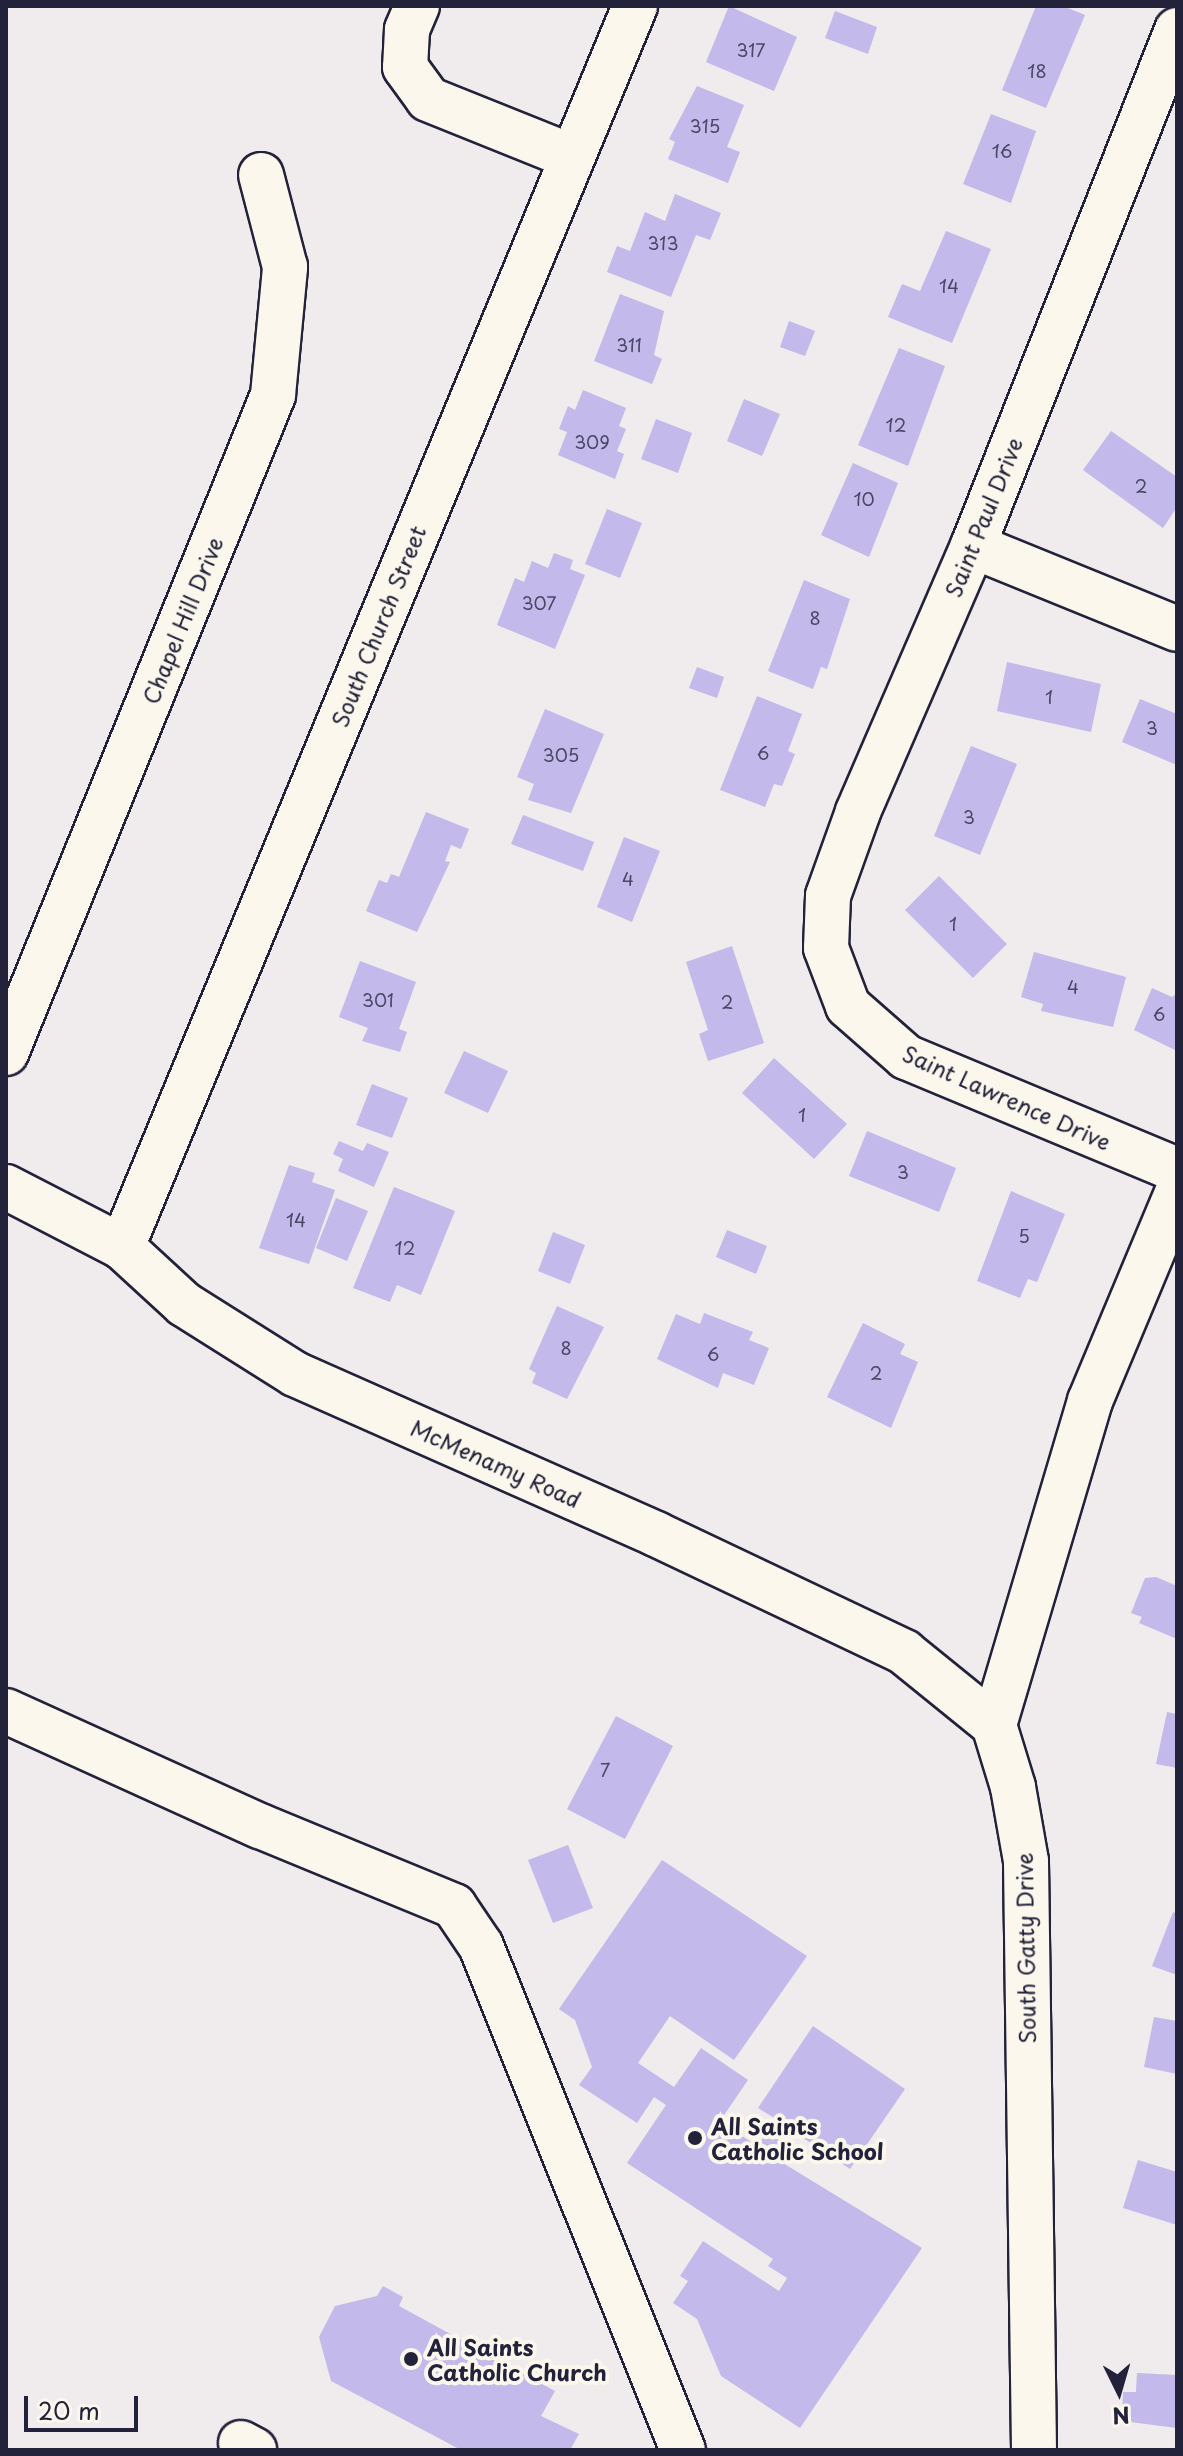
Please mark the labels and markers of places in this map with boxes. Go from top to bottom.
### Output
place label: All Saints Catholic School [711,2112,885,2164]
marker: All Saints Catholic School [686,2129,704,2147]
place label: All Saints Catholic Church [427,2333,608,2384]
marker: All Saints Catholic Church [402,2350,420,2368]

